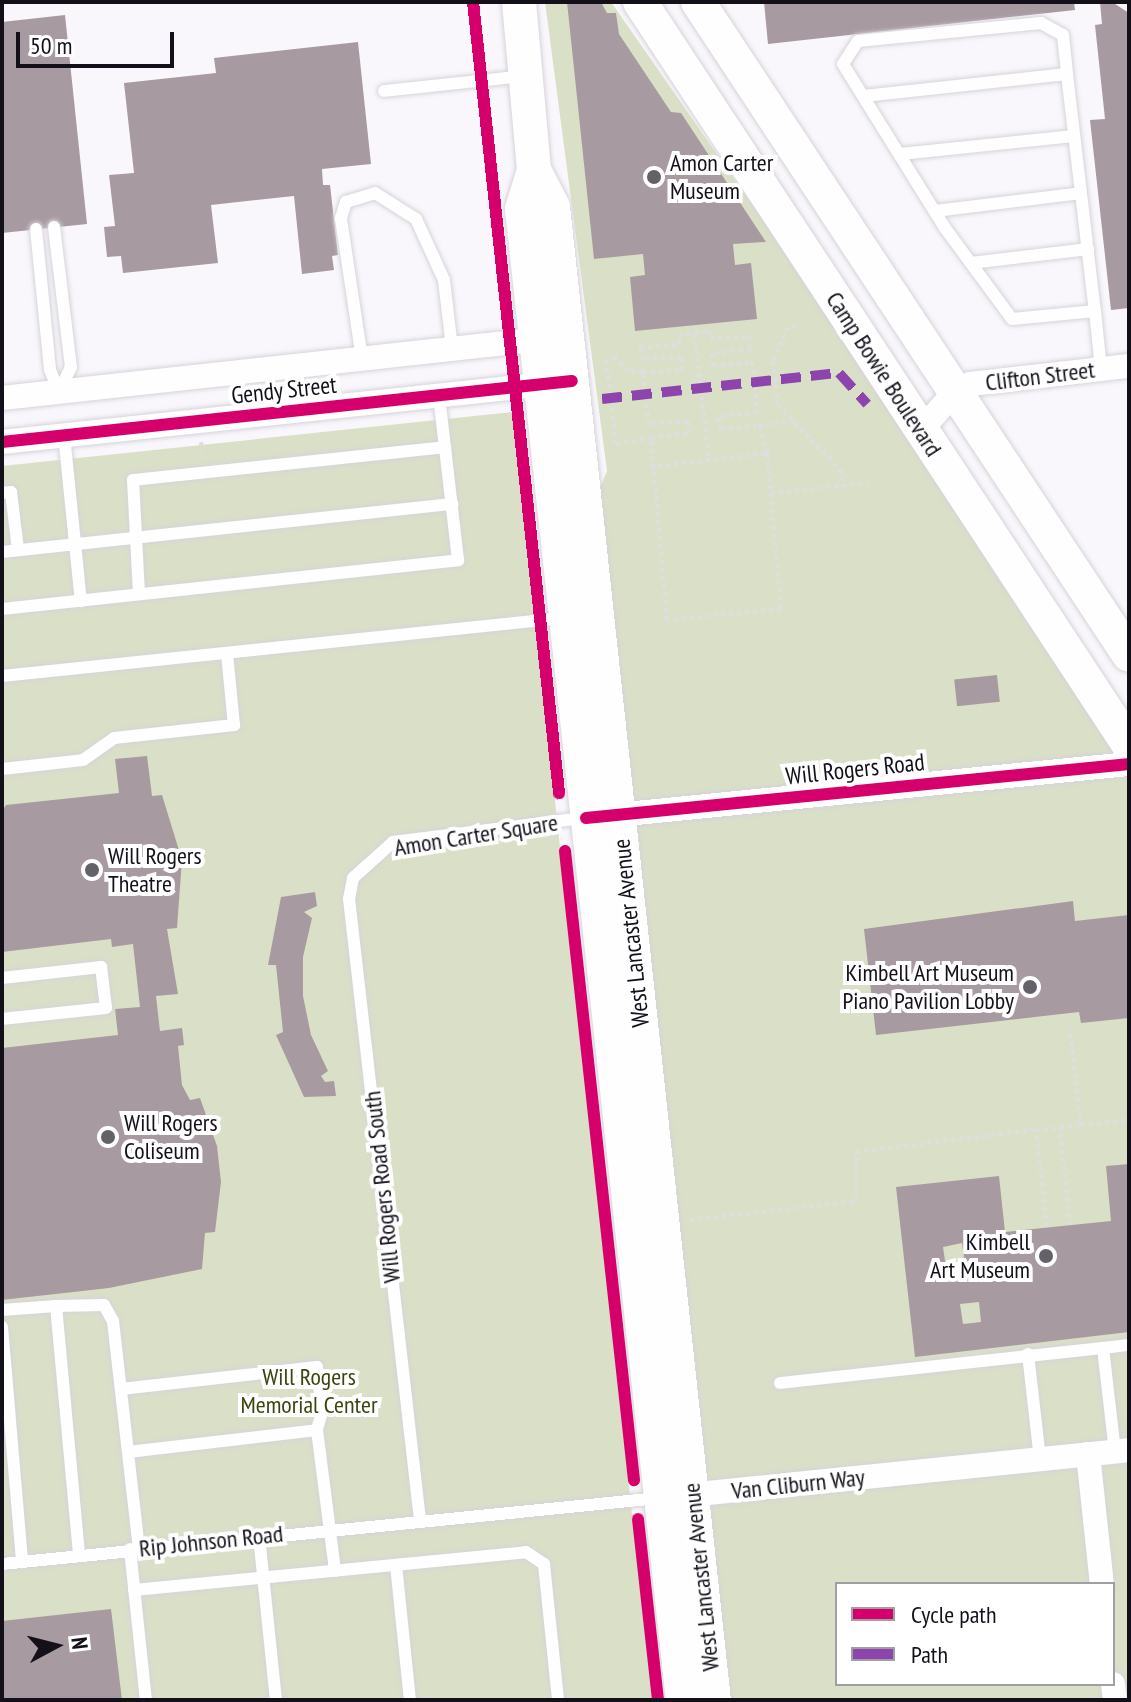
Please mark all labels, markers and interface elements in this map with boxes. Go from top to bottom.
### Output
scale bar [20,16,178,66]
text: 50 m [30,30,72,61]
place label: Amon Carter Museum [670,149,773,205]
marker: Amon Carter Museum [645,168,663,186]
street label: Camp Bowie Boulevard [820,286,948,462]
street label: Clifton Street [984,355,1096,397]
street label: Gendy Street [230,370,338,410]
street label: Will Rogers Road [784,747,926,791]
street label: Amon Carter Square [392,808,560,862]
street label: West Lancaster Avenue [607,837,655,1029]
place label: Will Rogers Theatre [108,842,202,898]
marker: Will Rogers Theatre [83,861,101,879]
place label: Kimbell Art Museum Piano Pavilion Lobby [842,959,1014,1015]
marker: Kimbell Art Museum Piano Pavilion Lobby [1021,978,1039,996]
street label: Will Rogers Road South [358,1090,406,1284]
place label: Will Rogers Coliseum [124,1109,218,1165]
marker: Will Rogers Coliseum [99,1128,117,1146]
place label: Kimbell Art Museum [930,1228,1030,1284]
marker: Kimbell Art Museum [1037,1247,1055,1265]
park label: Will Rogers Memorial Center [241,1363,377,1419]
street label: Van Cliburn Way [730,1463,866,1505]
street label: West Lancaster Avenue [677,1481,725,1673]
street label: Rip Johnson Road [138,1519,284,1563]
legend [835,1582,1115,1686]
text: Cycle path [911,1599,997,1630]
north arrow [16,1606,96,1686]
text: N [65,1635,94,1651]
text: Path [911,1639,948,1670]

